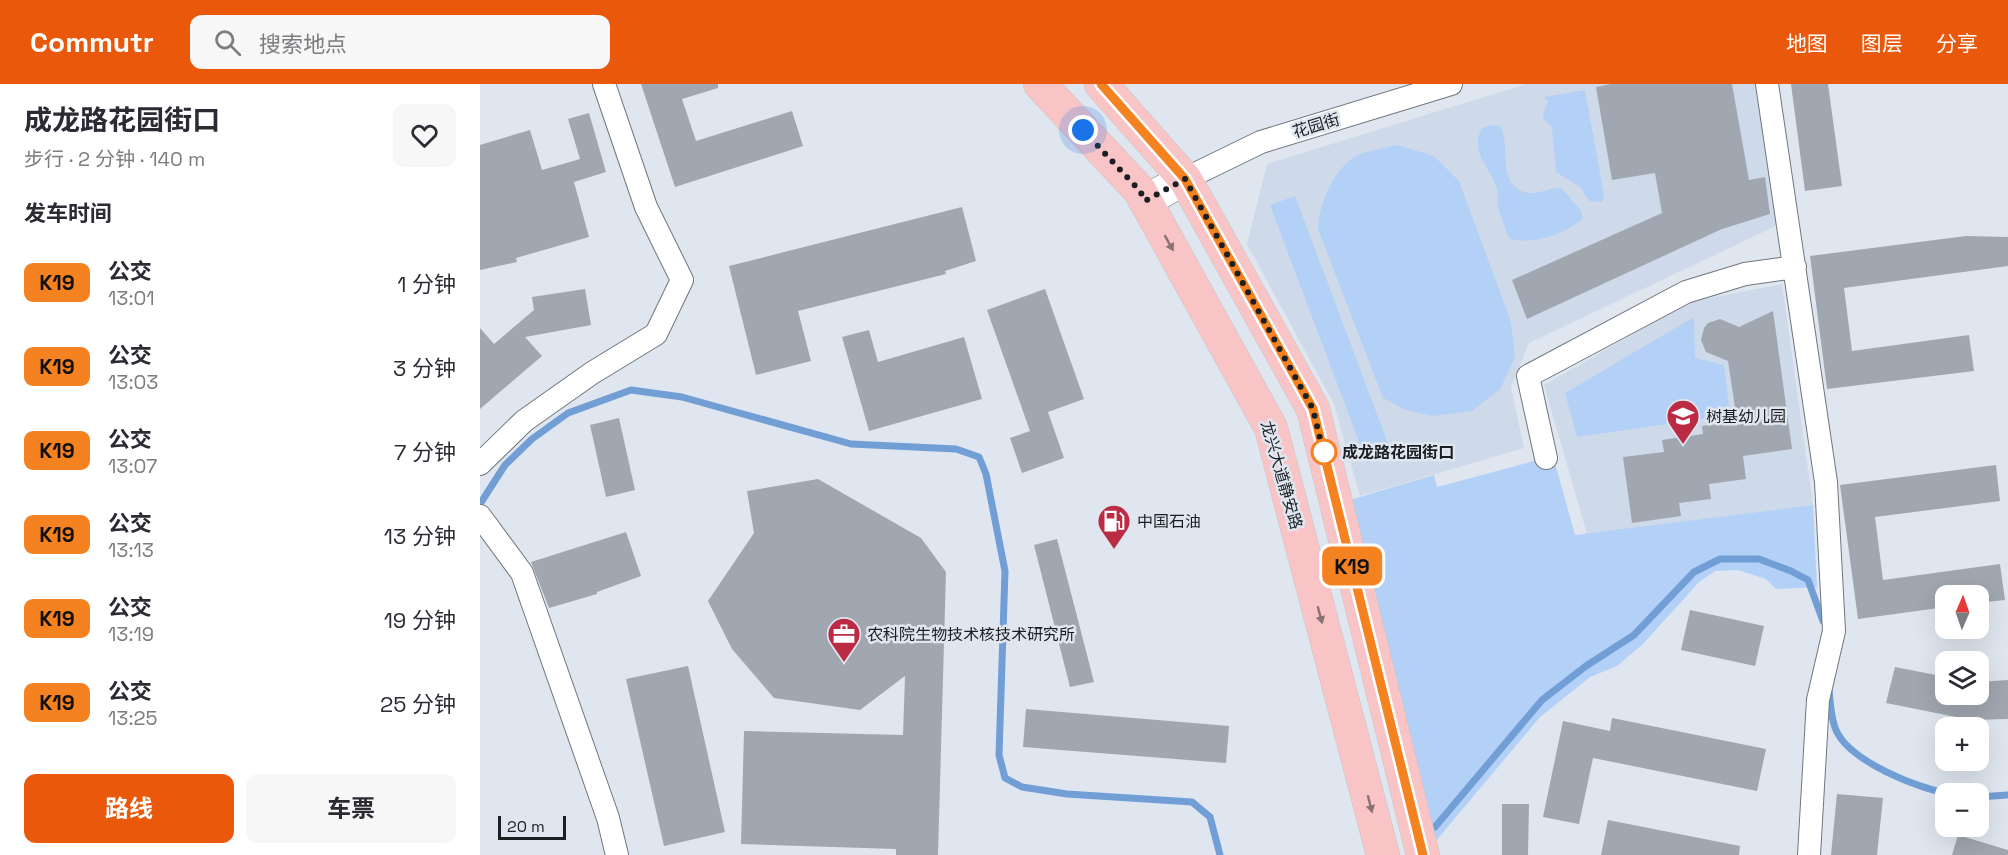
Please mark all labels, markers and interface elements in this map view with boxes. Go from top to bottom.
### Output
search box [190,15,610,69]
text: Commutr [30,24,154,60]
icon: search [211,26,244,59]
text: 搜索地点 [259,30,347,58]
text: 地图 [1786,30,1828,57]
text: 图层 [1861,30,1903,57]
text: 分享 [1936,30,1978,57]
text: 成龙路花园街口 [24,102,220,138]
button: heart [393,104,456,167]
street label: 花园街 [1290,108,1342,143]
your location [1068,115,1098,145]
text: 步行 · 2 分钟 · 140 m [24,146,205,172]
text: 发车时间 [24,199,112,227]
one-way arrow [1164,235,1174,252]
text: 公交 [108,257,152,285]
text: K19 [39,269,75,296]
text: 1 分钟 [397,270,456,298]
text: 13:01 [108,285,155,311]
text: 公交 [108,341,152,369]
text: K19 [39,353,75,380]
text: 3 分钟 [393,354,456,382]
text: 13:03 [108,369,158,395]
school or university icon: 树基幼儿园 [1665,398,1701,445]
place label: 树基幼儿园 [1706,406,1786,427]
street label: 龙兴大道静安路 [1256,418,1307,532]
text: 公交 [108,425,152,453]
text: K19 [39,437,75,464]
text: 7 分钟 [394,438,456,466]
marker: 成龙路花园街口 [1311,439,1337,465]
place label: 成龙路花园街口 [1342,442,1454,463]
text: 13:07 [108,453,157,479]
fuel station icon: 中国石油 [1096,503,1132,550]
text: 公交 [108,509,152,537]
place label: 中国石油 [1137,511,1201,532]
text: K19 [39,521,75,548]
text: 13 分钟 [384,522,456,550]
text: 13:13 [108,537,154,563]
line badge: K19 [1318,546,1386,586]
text: K19 [1334,553,1370,580]
north arrow [1935,585,1989,639]
map controls [1935,585,1989,837]
text: 公交 [108,593,152,621]
text: K19 [39,605,75,632]
text: 19 分钟 [384,606,456,634]
one-way arrow [1316,606,1326,624]
office icon: 农科院生物技术核技术研究所 [826,616,862,663]
text: 13:19 [108,621,154,647]
place label: 农科院生物技术核技术研究所 [867,624,1075,645]
button: layers [1935,651,1989,705]
text: 公交 [108,677,152,705]
text: K19 [39,689,75,716]
text: 25 分钟 [380,690,456,718]
text: 13:25 [108,705,158,731]
button: + [1935,717,1989,771]
button: 路线 [24,774,234,843]
button: 车票 [246,774,456,843]
button: − [1935,783,1989,837]
one-way arrow [1366,795,1375,813]
scale bar [498,813,566,840]
text: 20 m [507,816,545,837]

